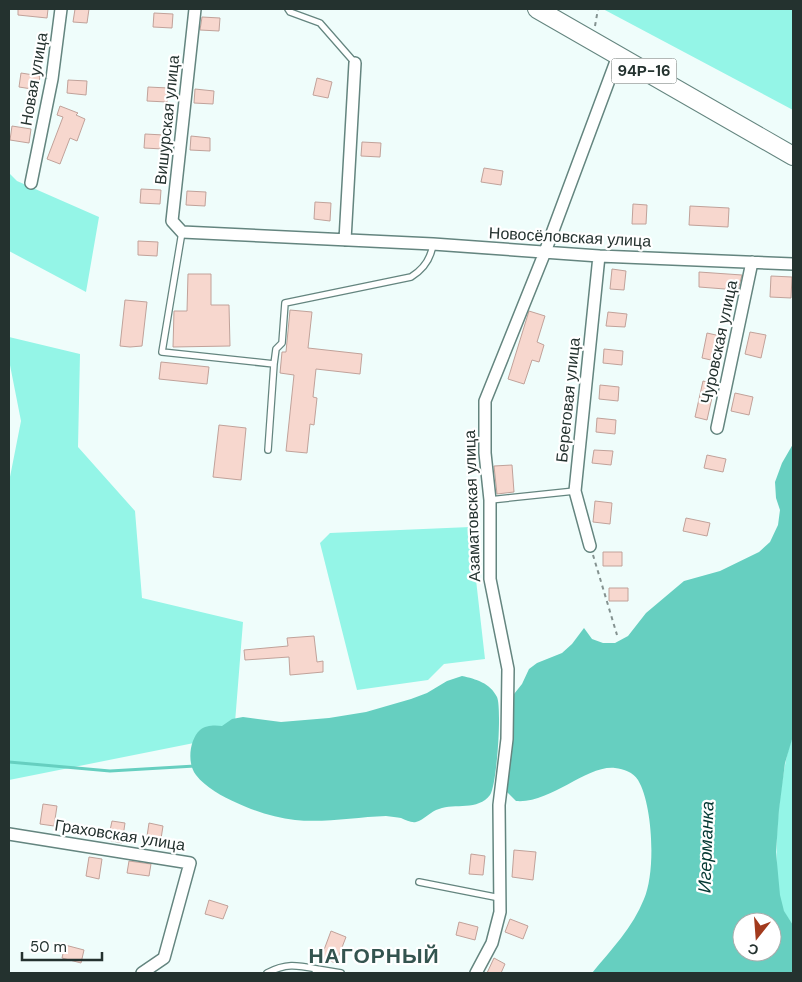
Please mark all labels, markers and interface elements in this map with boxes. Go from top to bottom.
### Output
street label: Новая улица [15,31,53,127]
street label: Вишурская улица [150,54,184,186]
road number: 94Р-16 [612,58,676,84]
street label: Новосёловская улица [488,222,652,252]
street label: Чуровская улица [696,278,742,406]
street label: Береговая улица [551,336,585,464]
street label: Азаматовская улица [459,430,485,582]
water label: Игерманка [692,801,720,893]
street label: Граховская улица [53,814,187,856]
north arrow [732,912,782,962]
scale bar [22,930,102,962]
text: 50 m [30,937,67,957]
text: С [746,939,761,960]
district label: НАГОРНЫЙ [308,942,440,970]

